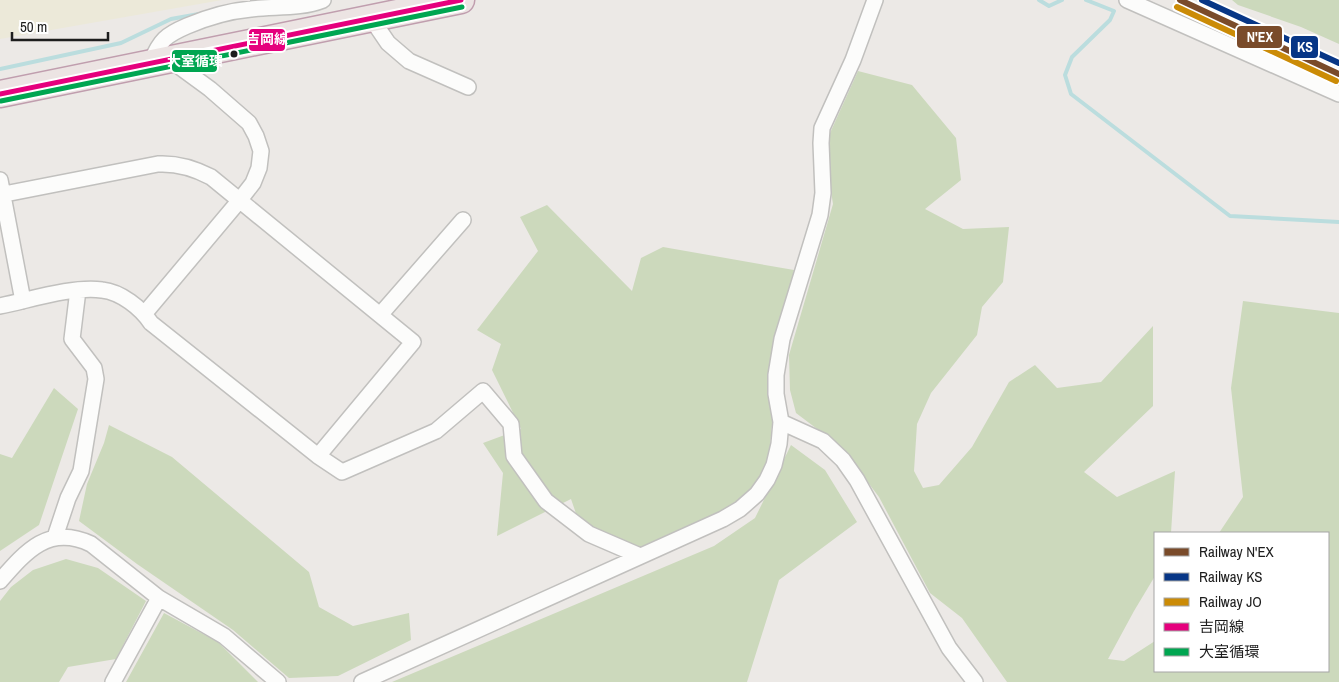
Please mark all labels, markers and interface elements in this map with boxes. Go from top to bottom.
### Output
scale bar [12,10,109,42]
text: 50 m [20,16,47,37]
line badge: N'EX [1236,25,1283,49]
line badge: 吉岡線 [248,28,286,52]
text: N'EX [1247,28,1274,46]
text: 吉岡線 [246,30,288,48]
line badge: KS [1290,35,1319,59]
text: KS [1297,38,1313,56]
line badge: 大室循環 [171,49,218,73]
unlabelled marker [229,49,239,59]
text: 大室循環 [167,52,223,70]
legend [1154,532,1329,672]
text: Railway N'EX [1199,541,1275,562]
text: Railway KS [1199,566,1263,587]
text: Railway JO [1199,591,1262,612]
text: 吉岡線 [1199,616,1244,637]
text: 大室循環 [1199,641,1259,662]

